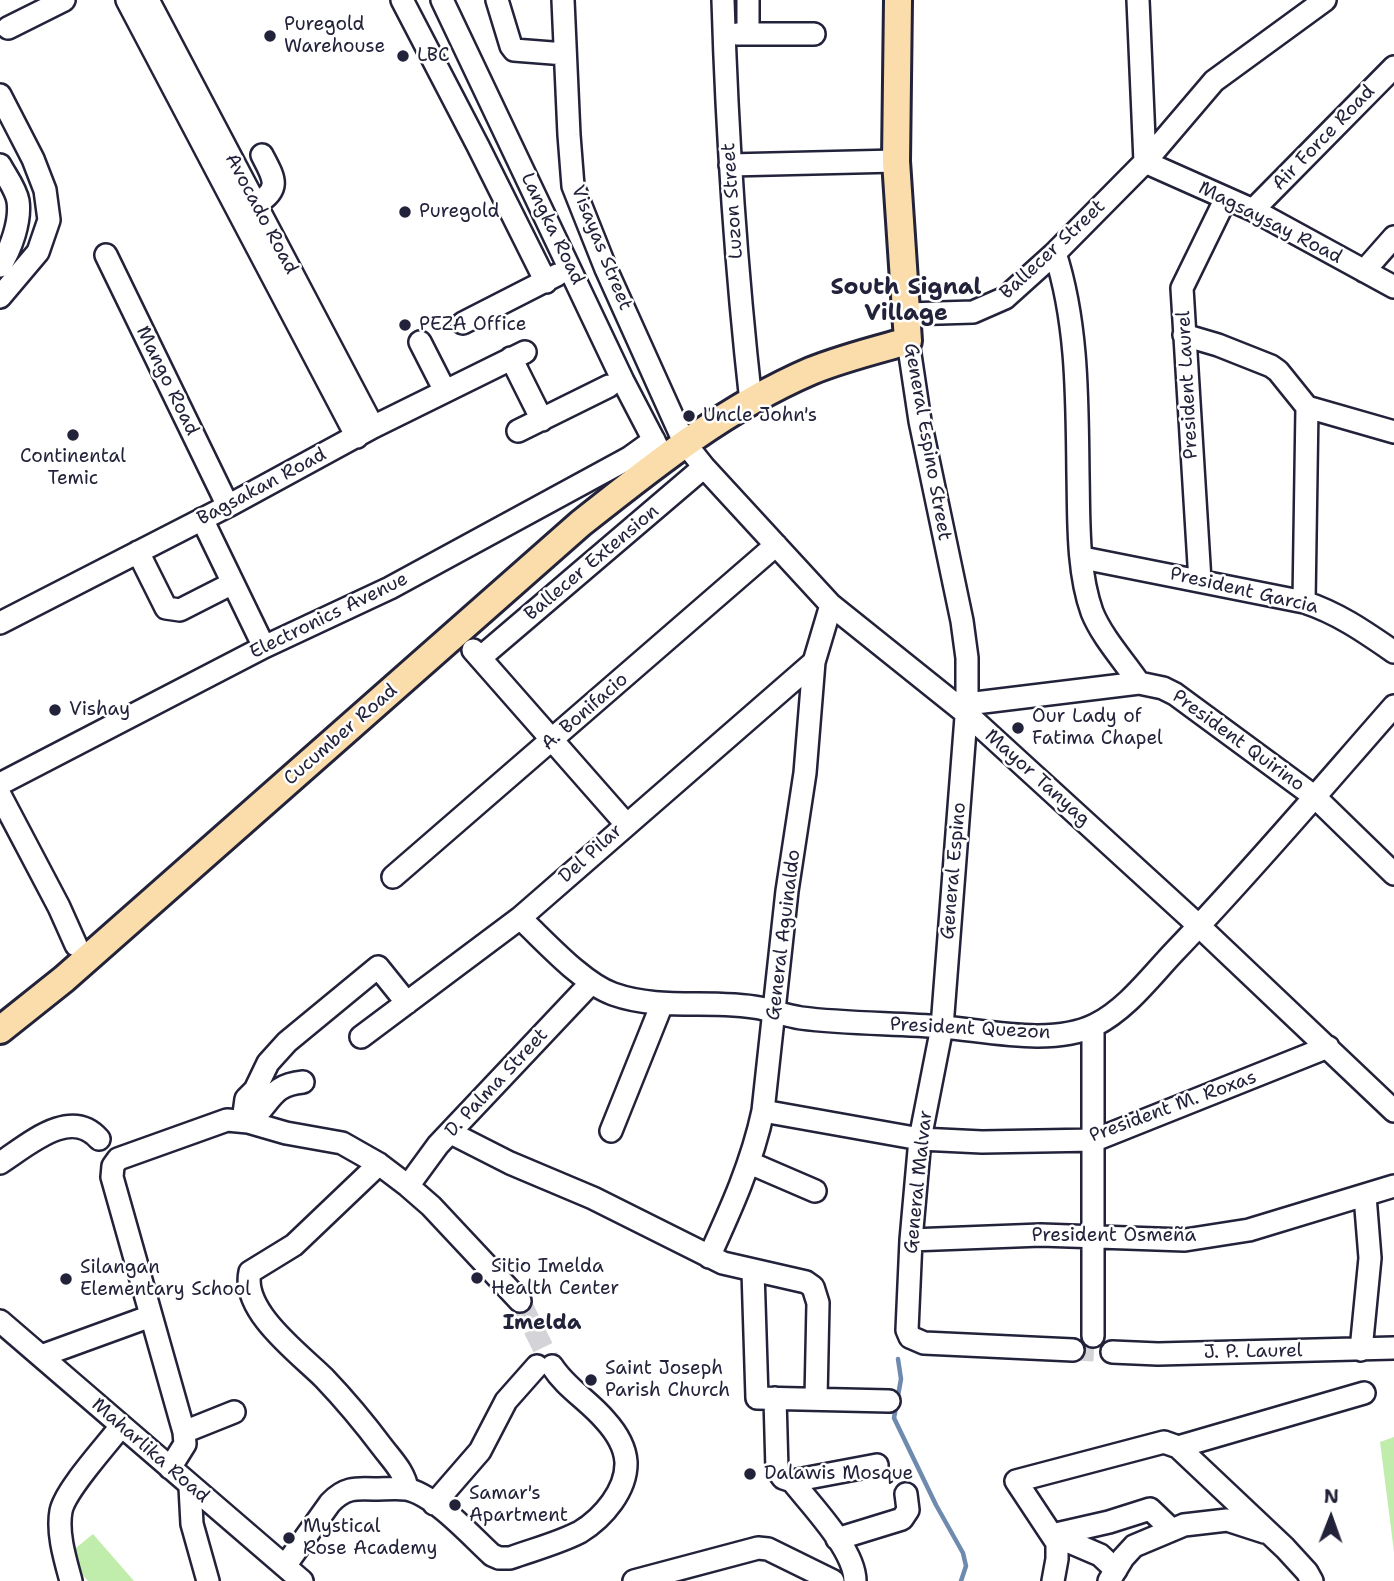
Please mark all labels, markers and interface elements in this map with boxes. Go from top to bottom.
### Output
place label: Puregold Warehouse [284,14,385,58]
marker: Puregold Warehouse [262,28,278,44]
place label: LBC [417,45,450,67]
marker: LBC [395,48,411,64]
street label: Air Force Road [1268,81,1380,195]
street label: Luzon Street [718,142,748,260]
street label: Avocado Road [220,150,302,278]
street label: Langka Road [515,169,589,289]
street label: Magsaysay Road [1194,177,1346,269]
street label: Visayas Street [566,182,636,314]
street label: Ballecer Street [996,195,1110,305]
place label: Puregold [419,201,499,223]
marker: Puregold [397,204,413,220]
district label: South Signal Village [831,274,981,328]
street label: President Laurel [1173,310,1203,460]
place label: PEZA Office [419,314,526,336]
marker: PEZA Office [397,317,413,333]
street label: Mango Road [131,323,203,439]
street label: General Espino Street [898,341,956,543]
place label: Uncle John's [703,405,817,427]
marker: Uncle John's [681,408,697,424]
marker: Continental Temic [65,427,81,443]
street label: Bagsakan Road [194,443,330,531]
place label: Continental Temic [20,446,126,490]
street label: Ballecer Extension [520,500,664,626]
street label: President Garcia [1168,563,1320,619]
street label: Electronics Avenue [246,568,412,664]
street label: A. Bonifacio [537,668,633,756]
street label: Cucumber Road [280,679,402,791]
street label: President Quirino [1167,685,1309,797]
place label: Vishay [69,699,130,721]
marker: Vishay [47,702,63,718]
place label: Our Lady of Fatima Chapel [1032,706,1163,750]
marker: Our Lady of Fatima Chapel [1010,720,1026,736]
street label: Mayor Tanyag [980,725,1094,831]
street label: General Espino [937,801,971,941]
street label: Del Pilar [555,820,627,888]
street label: General Aguinaldo [762,848,806,1022]
street label: President Quezon [889,1013,1051,1045]
street label: D. Palma Street [441,1024,553,1142]
street label: President M. Roxas [1086,1066,1260,1148]
street label: General Malvar [900,1109,938,1255]
street label: President Osmeña [1032,1225,1196,1247]
place label: Sitio Imelda Health Center [491,1256,619,1300]
place label: Silangan Elementary School [80,1257,251,1301]
marker: Sitio Imelda Health Center [469,1270,485,1286]
marker: Silangan Elementary School [58,1271,74,1287]
district label: Imelda [503,1311,581,1337]
street label: J. P. Laurel [1203,1340,1303,1364]
place label: Saint Joseph Parish Church [605,1358,730,1402]
marker: Saint Joseph Parish Church [583,1372,599,1388]
street label: Maharlika Road [86,1394,214,1508]
place label: Dalawis Mosque [764,1463,913,1485]
marker: Dalawis Mosque [742,1466,758,1482]
place label: Samar's Apartment [469,1483,568,1527]
north arrow [1296,1483,1366,1553]
text: N [1324,1484,1339,1509]
marker: Samar's Apartment [447,1497,463,1513]
place label: Mystical Rose Academy [303,1516,438,1560]
marker: Mystical Rose Academy [281,1530,297,1546]

